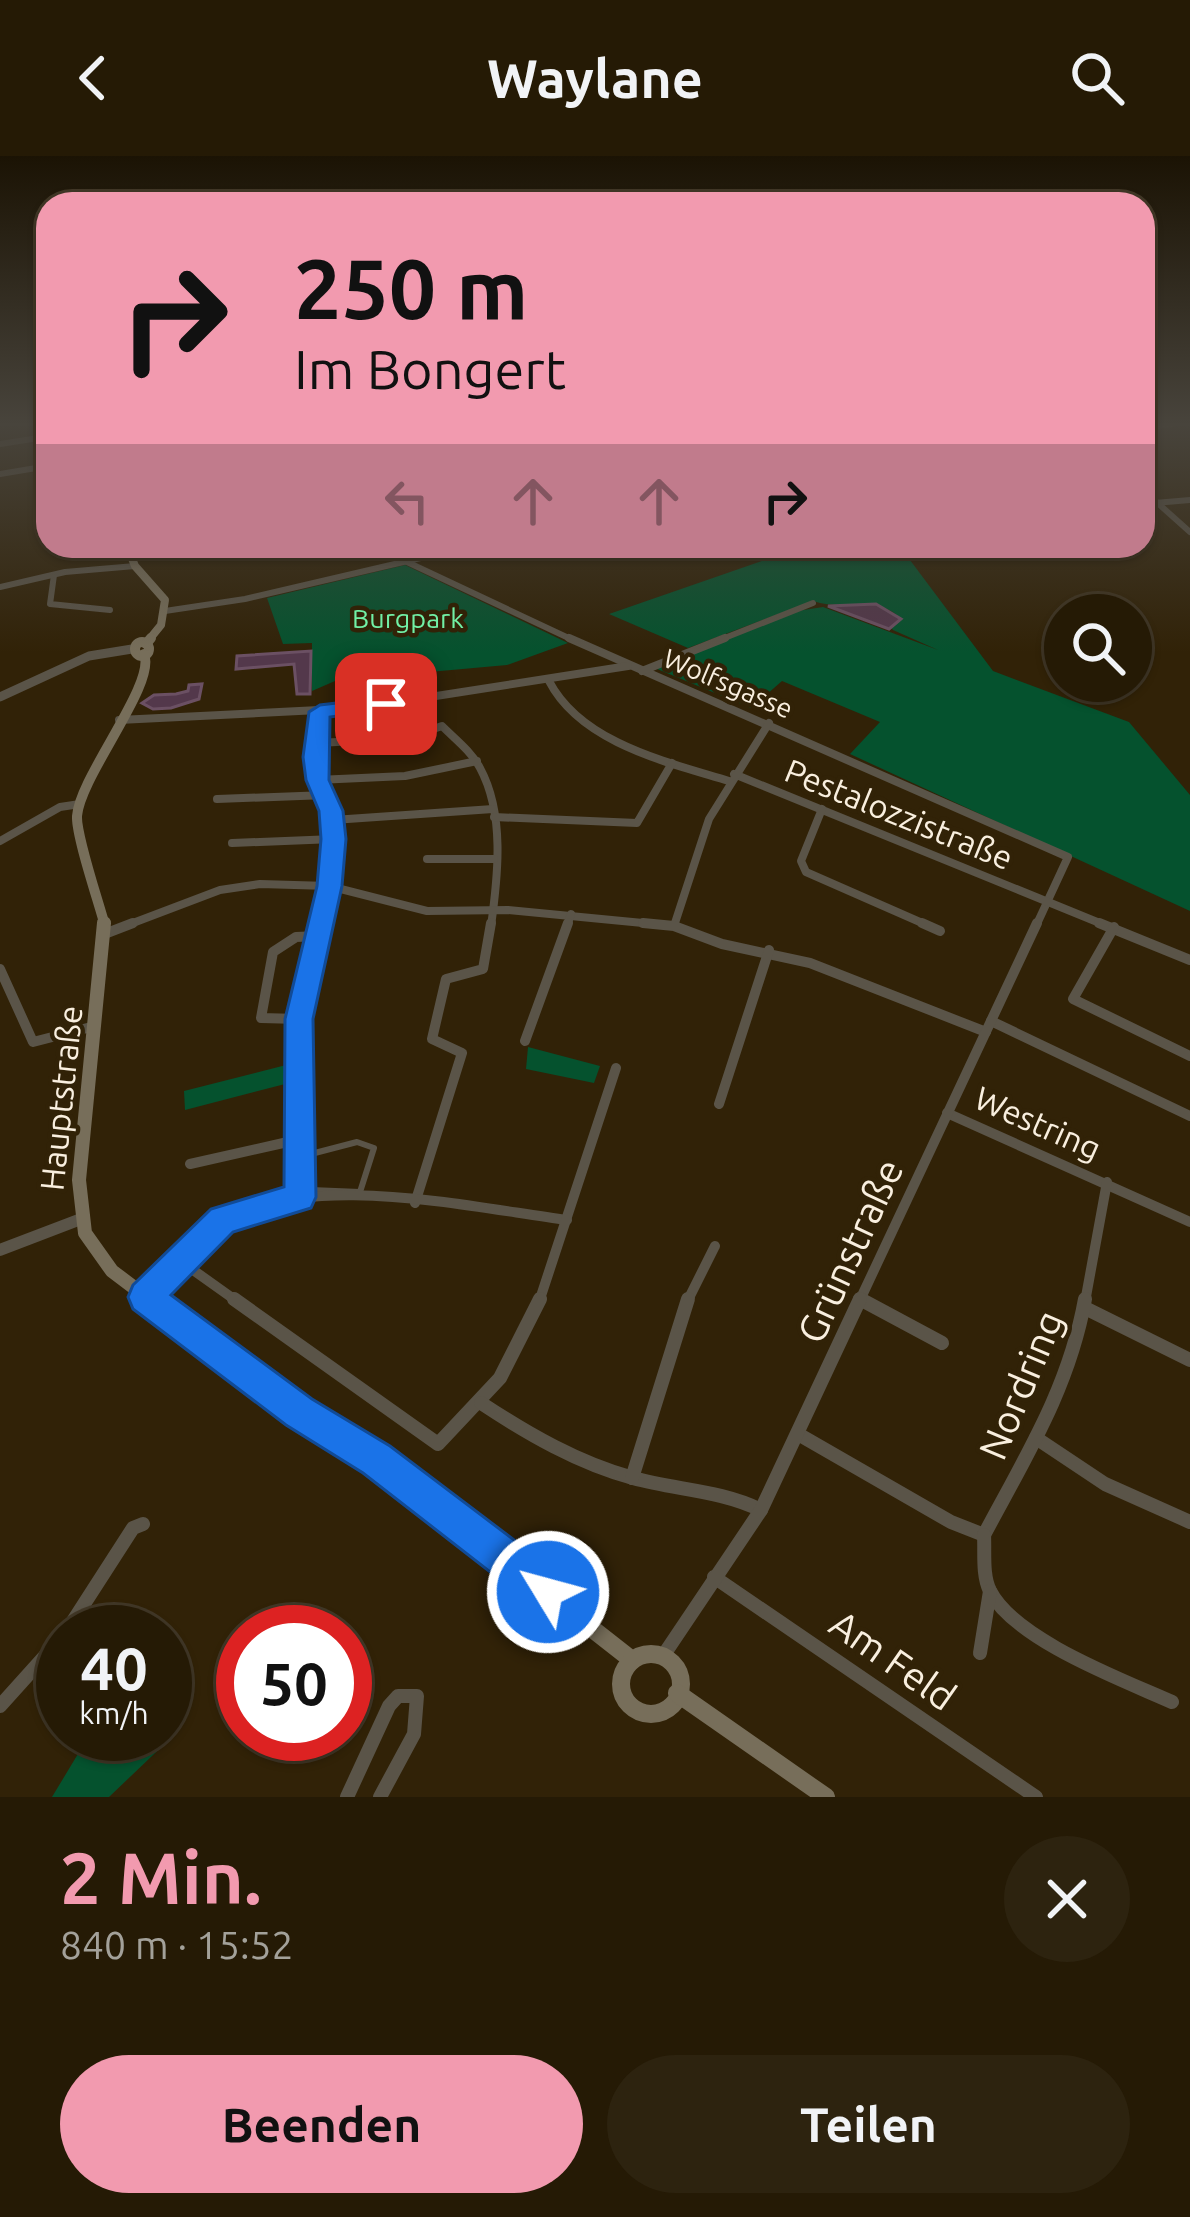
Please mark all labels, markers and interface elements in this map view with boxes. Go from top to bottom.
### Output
icon: back [60,45,126,111]
icon: search [1064,45,1130,111]
text: Waylane [487,48,703,108]
icon: right [96,240,252,396]
text: 250 m [294,241,528,335]
text: Im Bongert [294,339,566,399]
icon: left [374,468,440,534]
icon: ahead [500,468,566,534]
icon: ahead [626,468,692,534]
icon: right [752,468,818,534]
map controls [1044,594,1152,702]
button: search [1044,594,1152,702]
park label: Burgpark [352,603,464,633]
street label: Wolfsgasse [659,642,797,724]
pin [335,653,437,755]
icon: arrive [353,671,419,737]
street label: Pestalozzistraße [780,751,1018,876]
street label: Hauptstraße [32,1004,89,1192]
street label: Westring [970,1078,1107,1167]
street label: Grünstraße [788,1152,911,1349]
street label: Nordring [970,1304,1071,1466]
position arrow [485,1529,611,1655]
street label: Am Feld [822,1601,964,1718]
speed limit sign: 50 [216,1605,372,1761]
text: 40 [80,1634,148,1701]
text: km/h [79,1696,149,1730]
button: close [1004,1836,1130,1962]
text: 2 Min. [60,1837,262,1918]
text: 840 m · 15:52 [60,1923,294,1966]
button: Beenden [60,2055,583,2193]
button: Teilen [607,2055,1130,2193]

